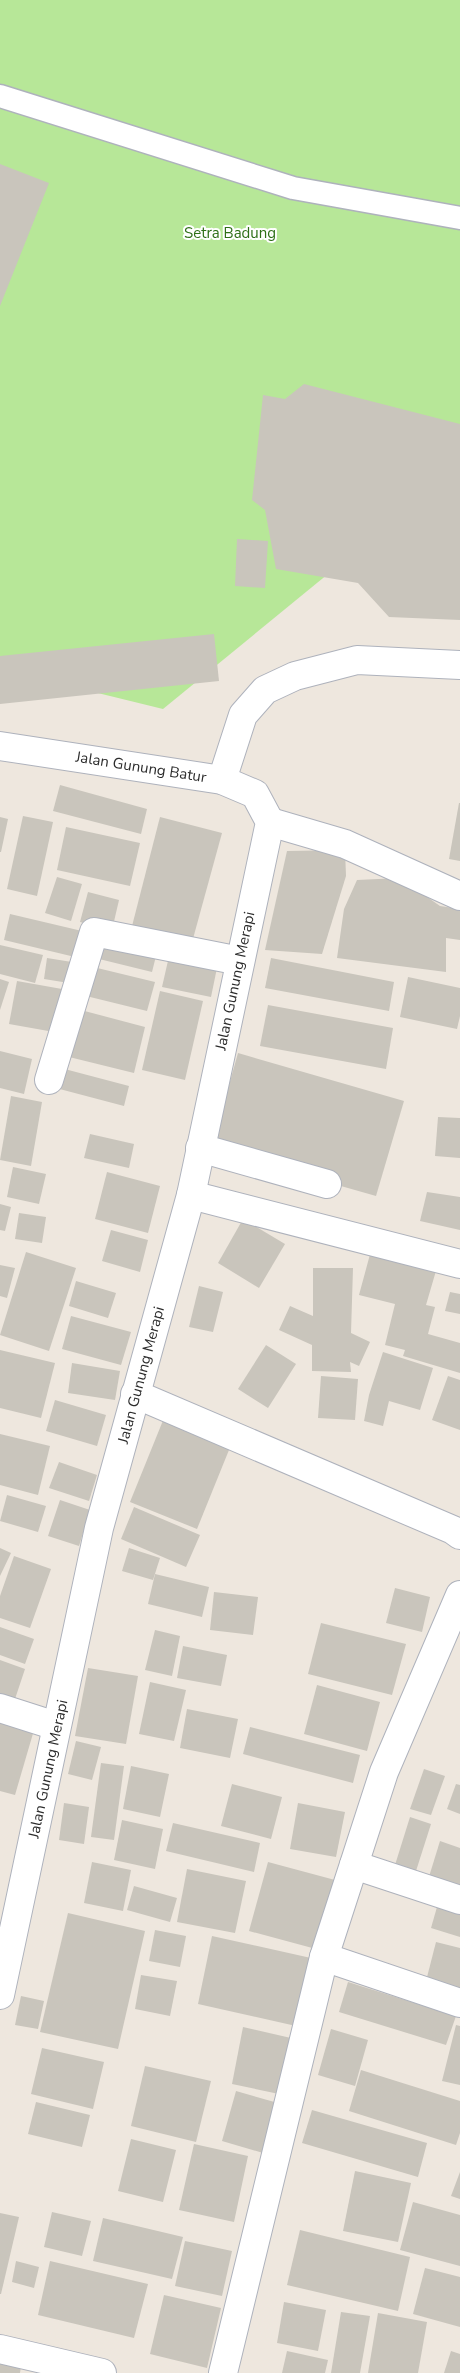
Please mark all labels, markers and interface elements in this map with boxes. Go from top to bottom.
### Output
park label: Setra Badung [184,223,276,243]
street label: Jalan Gunung Batur [73,747,208,787]
street label: Jalan Gunung Merapi [210,910,259,1053]
street label: Jalan Gunung Merapi [113,1304,169,1447]
street label: Jalan Gunung Merapi [23,1698,72,1841]

